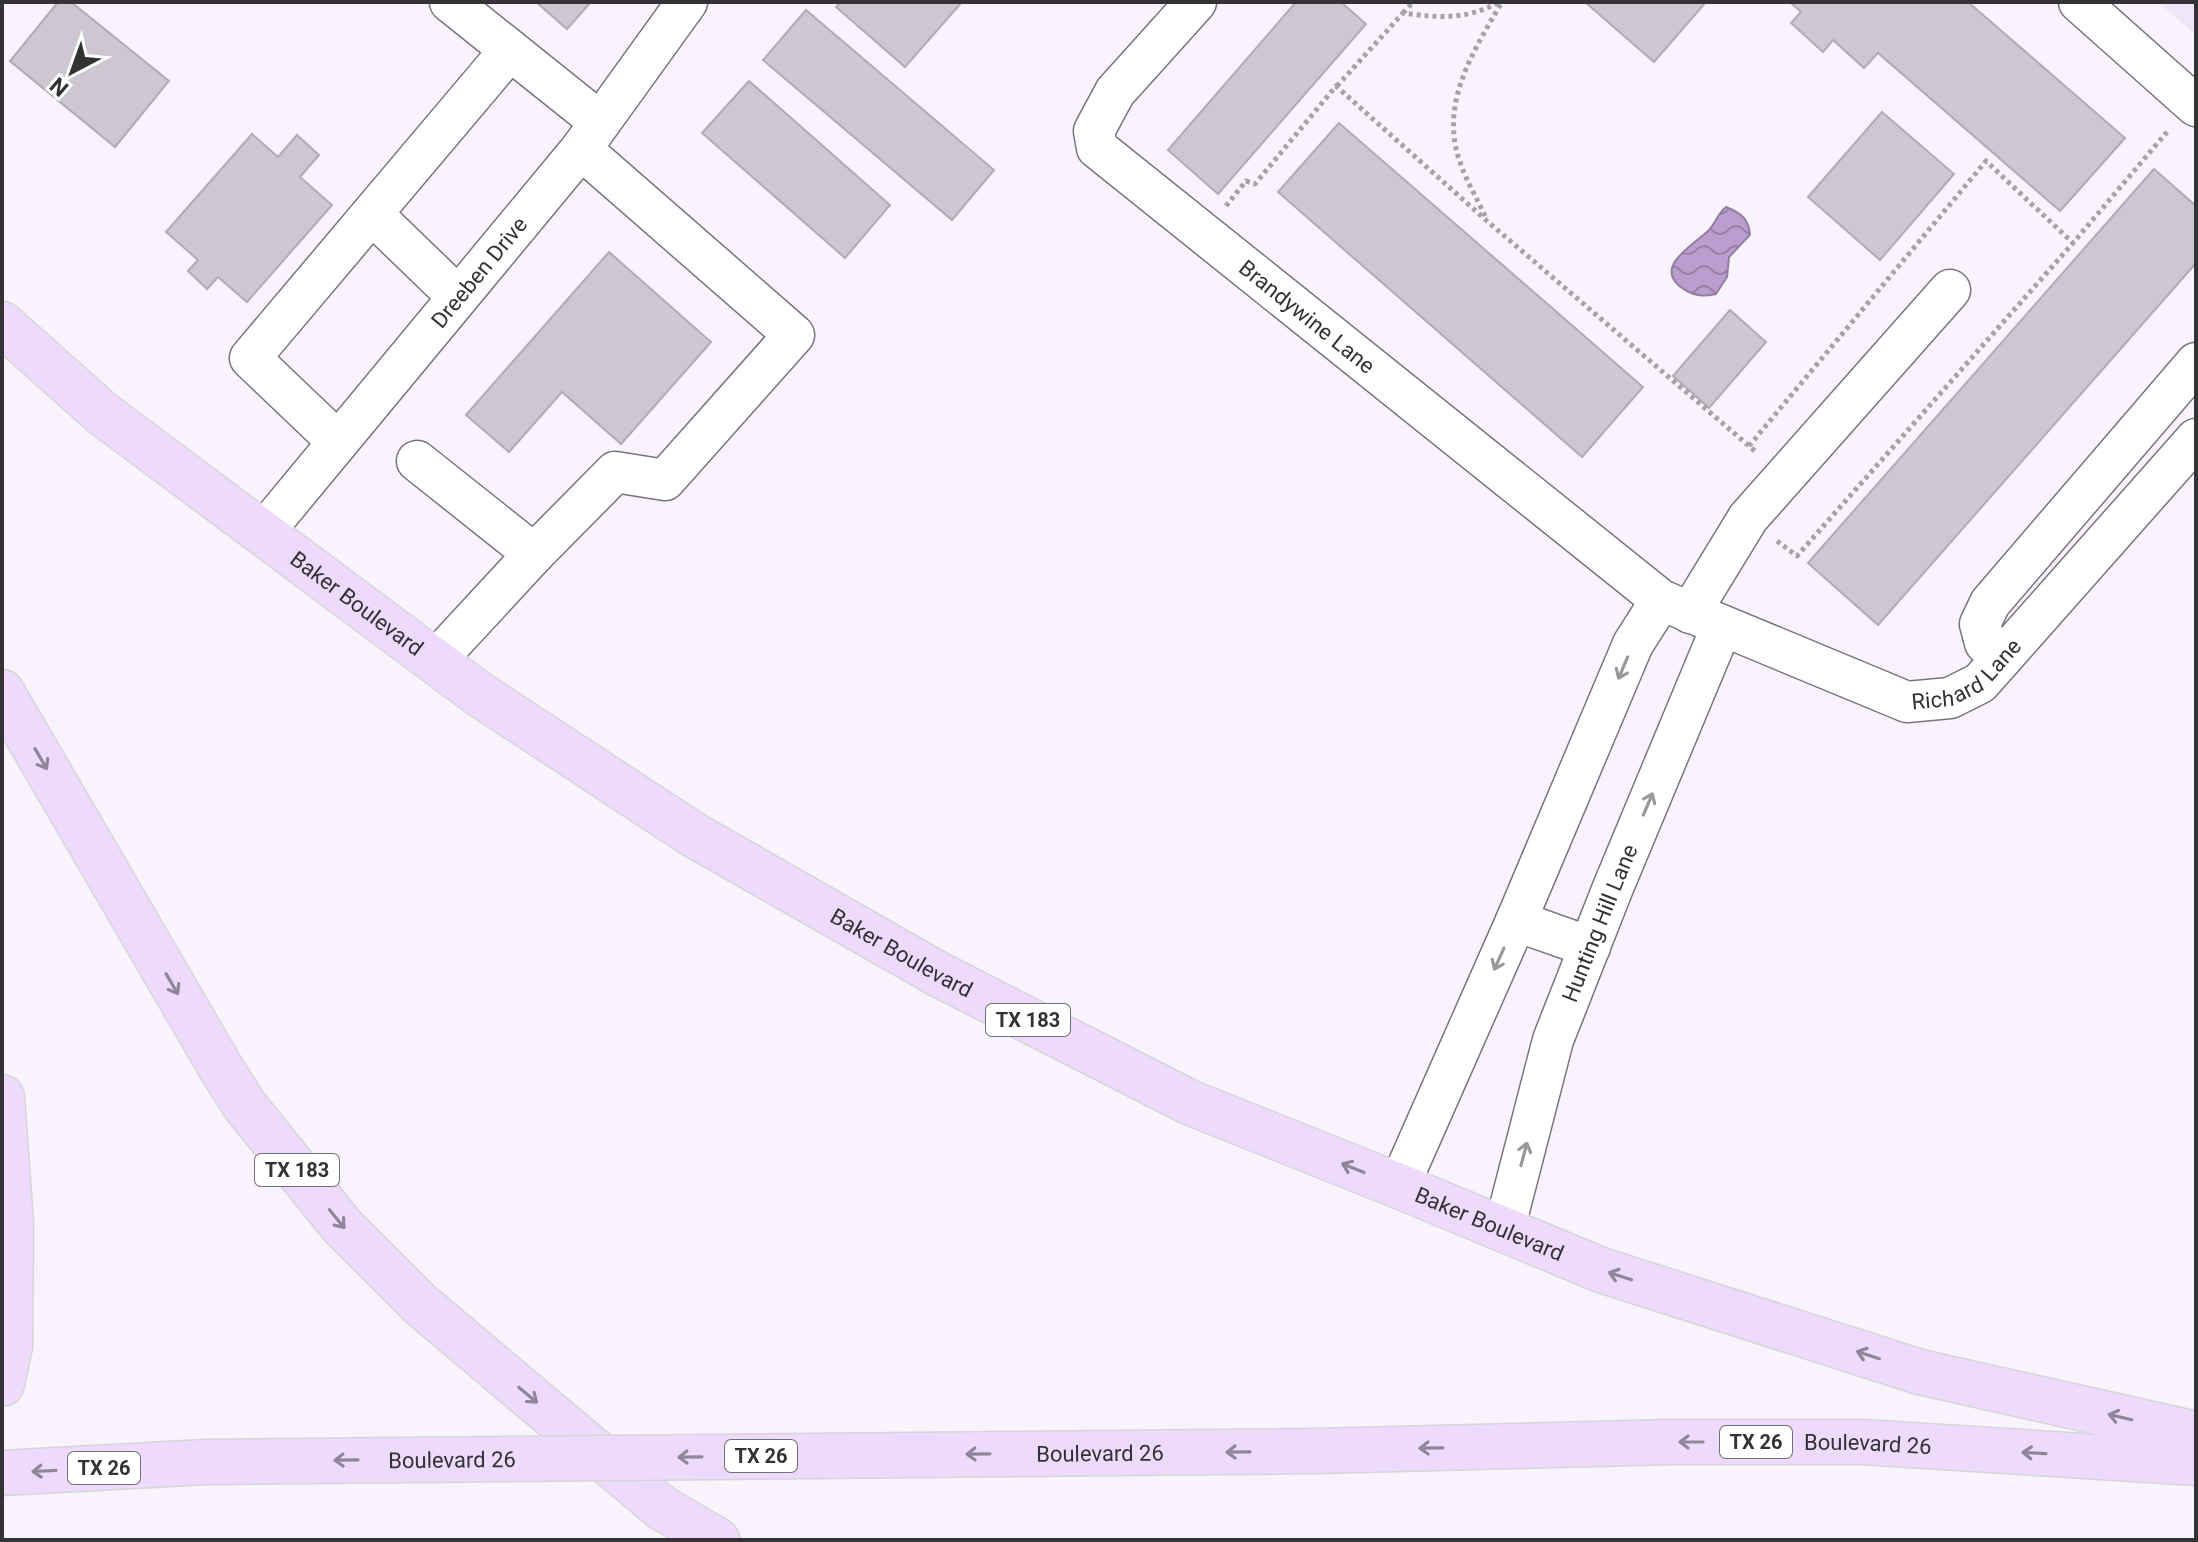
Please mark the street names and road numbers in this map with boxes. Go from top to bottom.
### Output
street label: Dreeben Drive [426,212,532,333]
street label: Brandywine Lane [1234,255,1380,378]
street label: Baker Boulevard [286,546,428,661]
street label: Richard Lane [1910,633,2026,714]
street label: Hunting Hill Lane [1557,841,1642,1005]
street label: Baker Boulevard [826,903,977,1002]
road number: TX 183 [986,1004,1070,1036]
road number: TX 183 [255,1154,339,1186]
street label: Baker Boulevard [1411,1182,1568,1266]
road number: TX 26 [1720,1426,1792,1458]
street label: Boulevard 26 [1804,1429,1932,1459]
road number: TX 26 [725,1440,797,1472]
street label: Boulevard 26 [1036,1440,1164,1466]
street label: Boulevard 26 [388,1446,516,1473]
road number: TX 26 [68,1452,140,1484]

